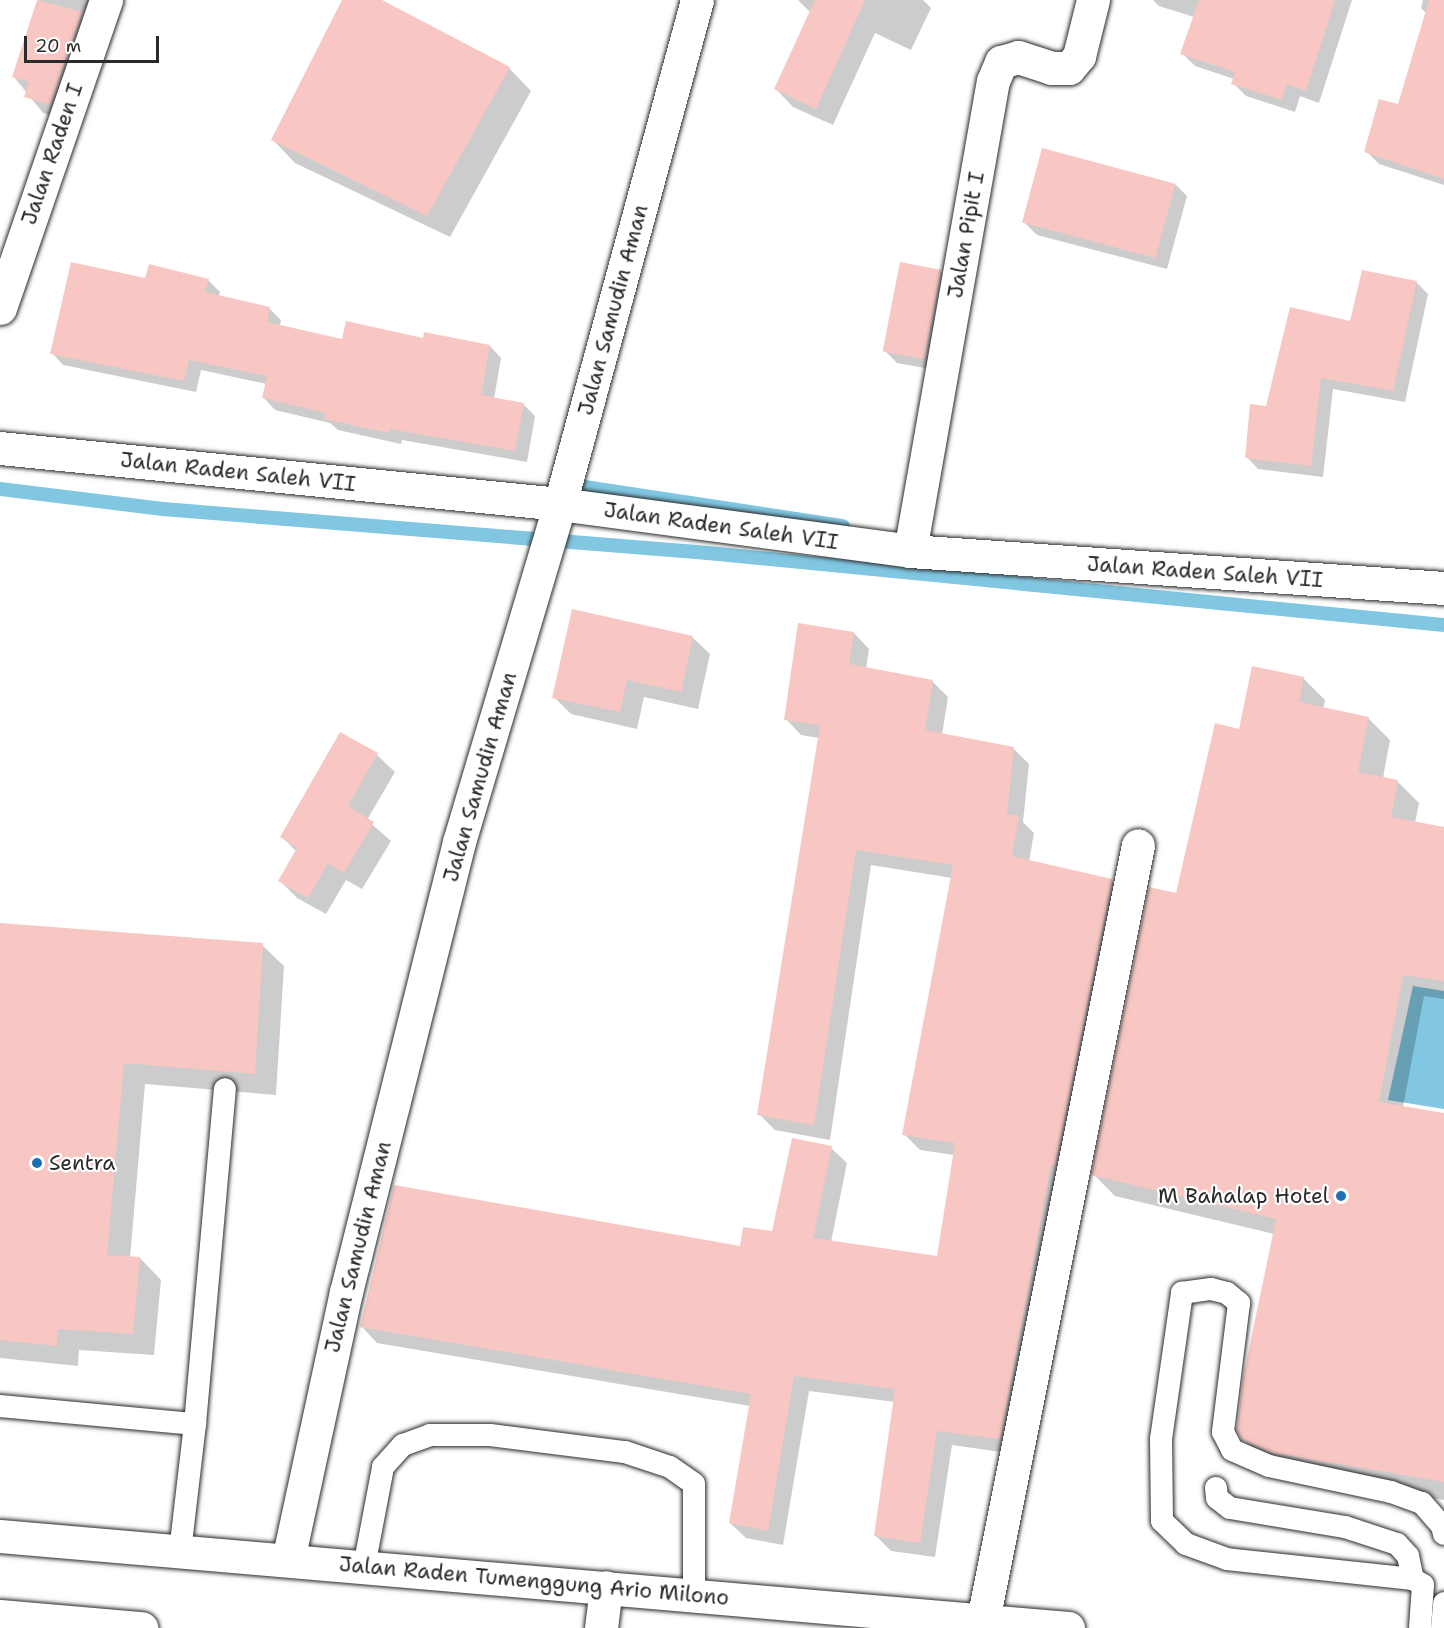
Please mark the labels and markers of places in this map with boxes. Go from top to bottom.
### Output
place label: Sentra [49,1150,115,1176]
marker: Sentra [30,1156,44,1170]
place label: M Bahalap Hotel [1158,1183,1329,1209]
marker: M Bahalap Hotel [1334,1189,1348,1203]

